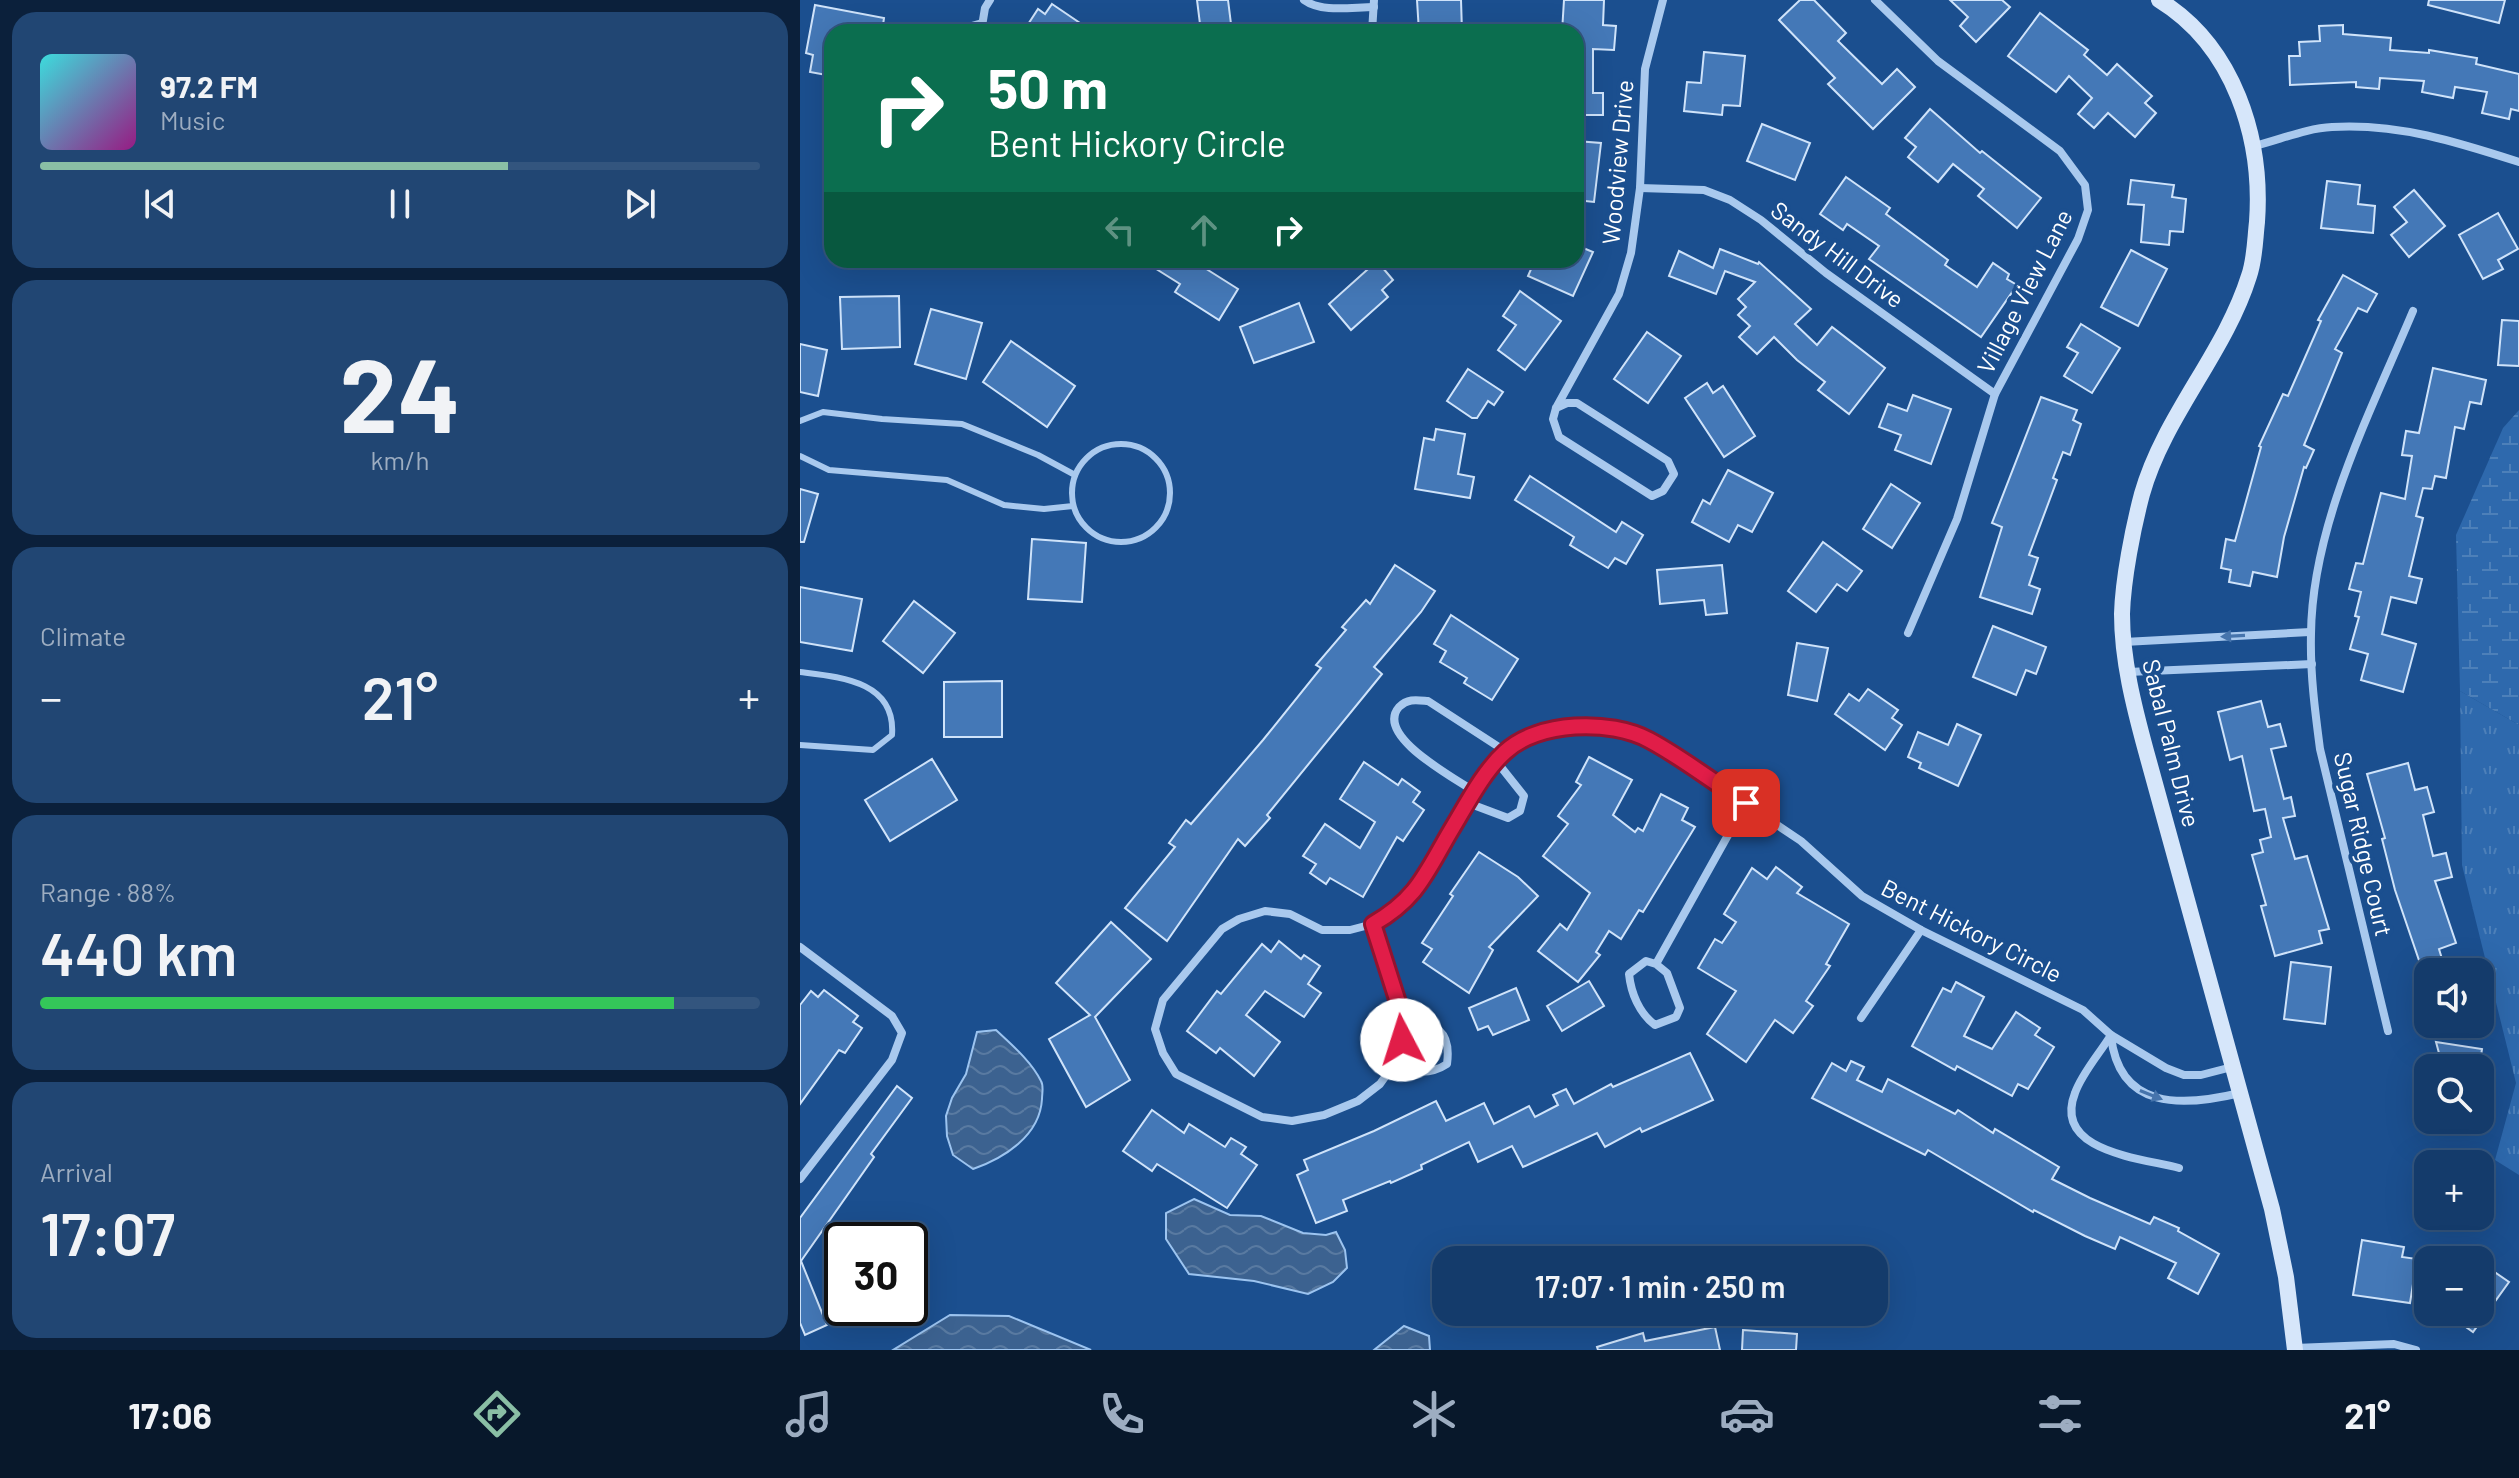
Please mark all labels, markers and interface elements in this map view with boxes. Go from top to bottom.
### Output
text: 50 m [988,53,1108,120]
icon: right [856,56,960,160]
text: 97.2 FM [160,68,258,104]
street label: Woodview Drive [1595,79,1639,245]
text: Music [160,104,225,135]
text: Bent Hickory Circle [988,121,1286,164]
icon: previous [138,182,182,226]
icon: pause [378,182,422,226]
icon: next [618,182,662,226]
street label: Sandy Hill Drive [1766,195,1910,313]
street label: Village View Lane [1970,204,2078,378]
icon: left [1098,208,1142,252]
icon: ahead [1182,208,1226,252]
icon: right [1266,208,1310,252]
text: 24 [339,329,461,454]
text: km/h [371,444,429,475]
text: Climate [40,620,126,651]
one-way arrow [2220,630,2245,643]
street label: Sabal Palm Drive [2137,656,2207,830]
text: 21° [362,660,438,732]
text: − [40,670,62,723]
text: + [738,670,760,723]
street label: Sugar Ridge Court [2329,749,2399,939]
pin [1712,769,1780,837]
icon: arrive [1724,781,1768,825]
street label: Bent Hickory Circle [1877,872,2067,988]
text: Range · 88% [40,876,176,907]
text: 440 km [40,916,237,988]
map controls [2414,958,2494,1326]
button: sound [2414,958,2494,1038]
position arrow [1360,998,1444,1082]
button: search [2414,1054,2494,1134]
one-way arrow [2140,1089,2164,1102]
button: + [2414,1150,2494,1230]
text: Arrival [40,1156,113,1187]
text: 17:07 [40,1196,175,1268]
speed limit sign: 30 [824,1222,928,1326]
button: − [2414,1246,2494,1326]
text: 17:07 · 1 min · 250 m [1535,1268,1785,1304]
icon: directions [469,1386,525,1442]
icon: music [781,1386,837,1442]
icon: phone [1094,1386,1150,1442]
icon: climate [1406,1386,1462,1442]
icon: car [1719,1386,1775,1442]
icon: filters [2032,1386,2088,1442]
text: 17:06 [128,1393,212,1436]
text: 21° [2344,1393,2391,1436]

